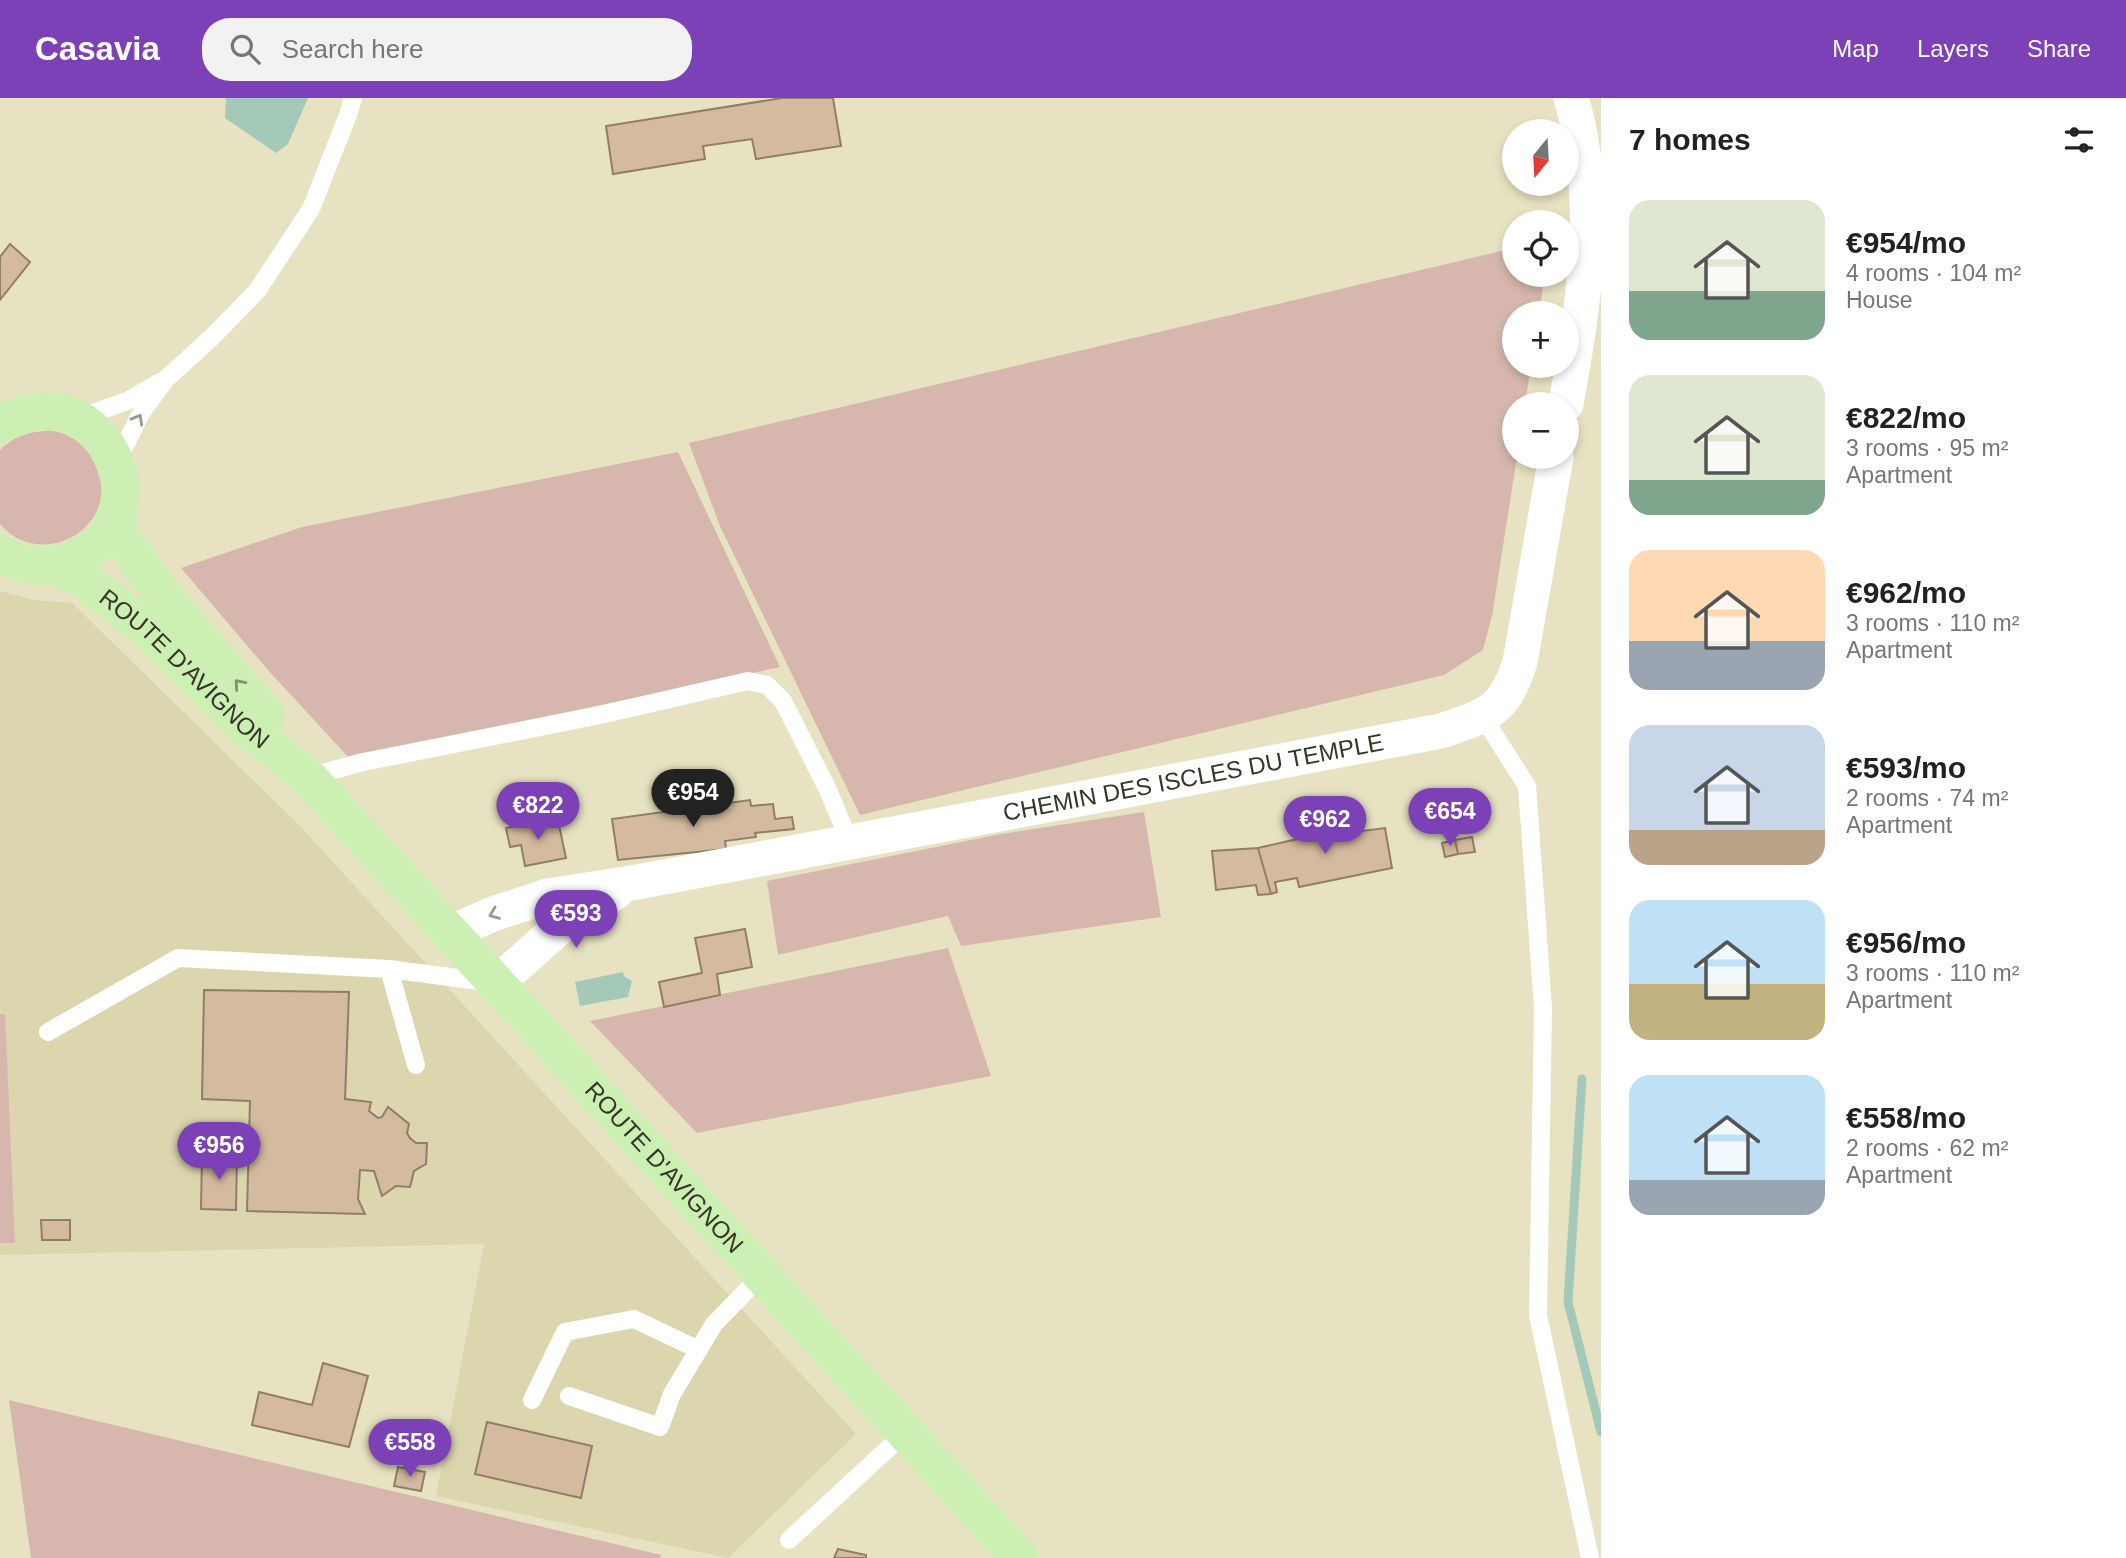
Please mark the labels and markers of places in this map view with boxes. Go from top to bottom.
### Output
pin: €954 [652,770,734,829]
pin: €822 [497,782,579,842]
pin: €654 [1409,788,1491,848]
pin: €962 [1284,796,1366,856]
pin: €593 [535,890,617,950]
pin: €956 [178,1122,260,1182]
pin: €558 [369,1420,451,1479]

